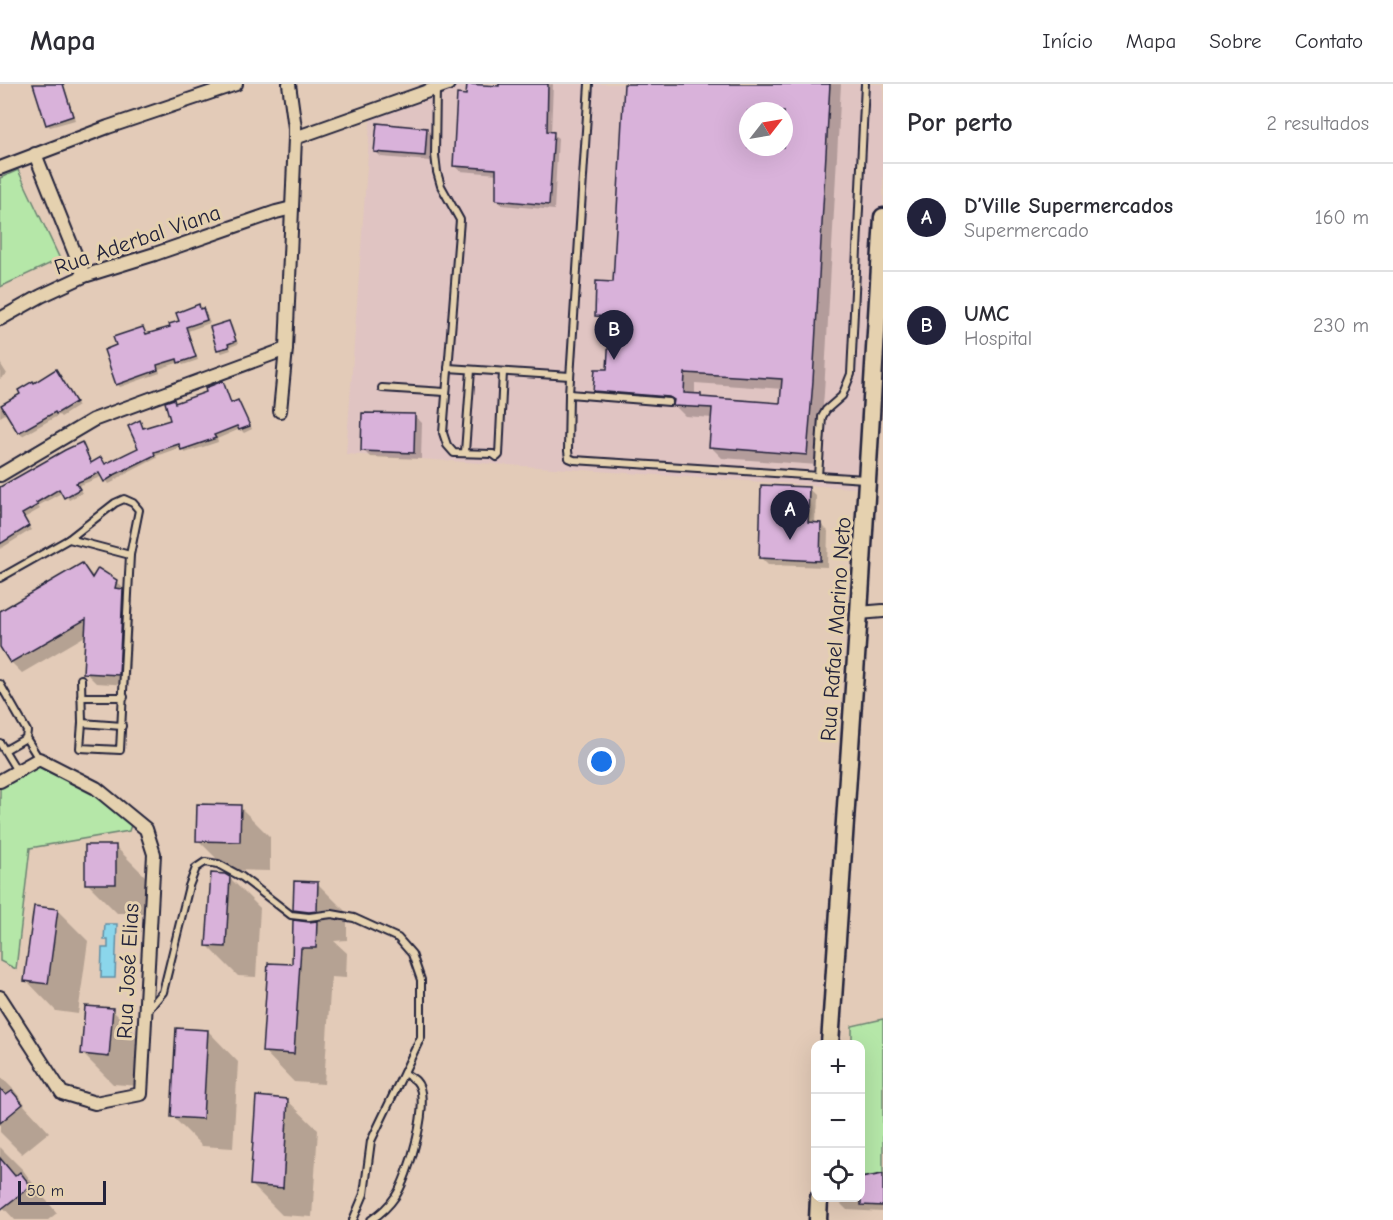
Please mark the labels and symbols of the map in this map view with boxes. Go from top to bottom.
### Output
north arrow [739,102,793,156]
street label: Rua Aderbal Viana [51,199,224,281]
pin: B [594,310,634,360]
pin: A [770,490,810,540]
street label: Rua Rafael Marino Neto [815,516,857,742]
your location [587,747,616,776]
street label: Rua José Elias [111,903,145,1039]
scale bar [18,1178,106,1206]

